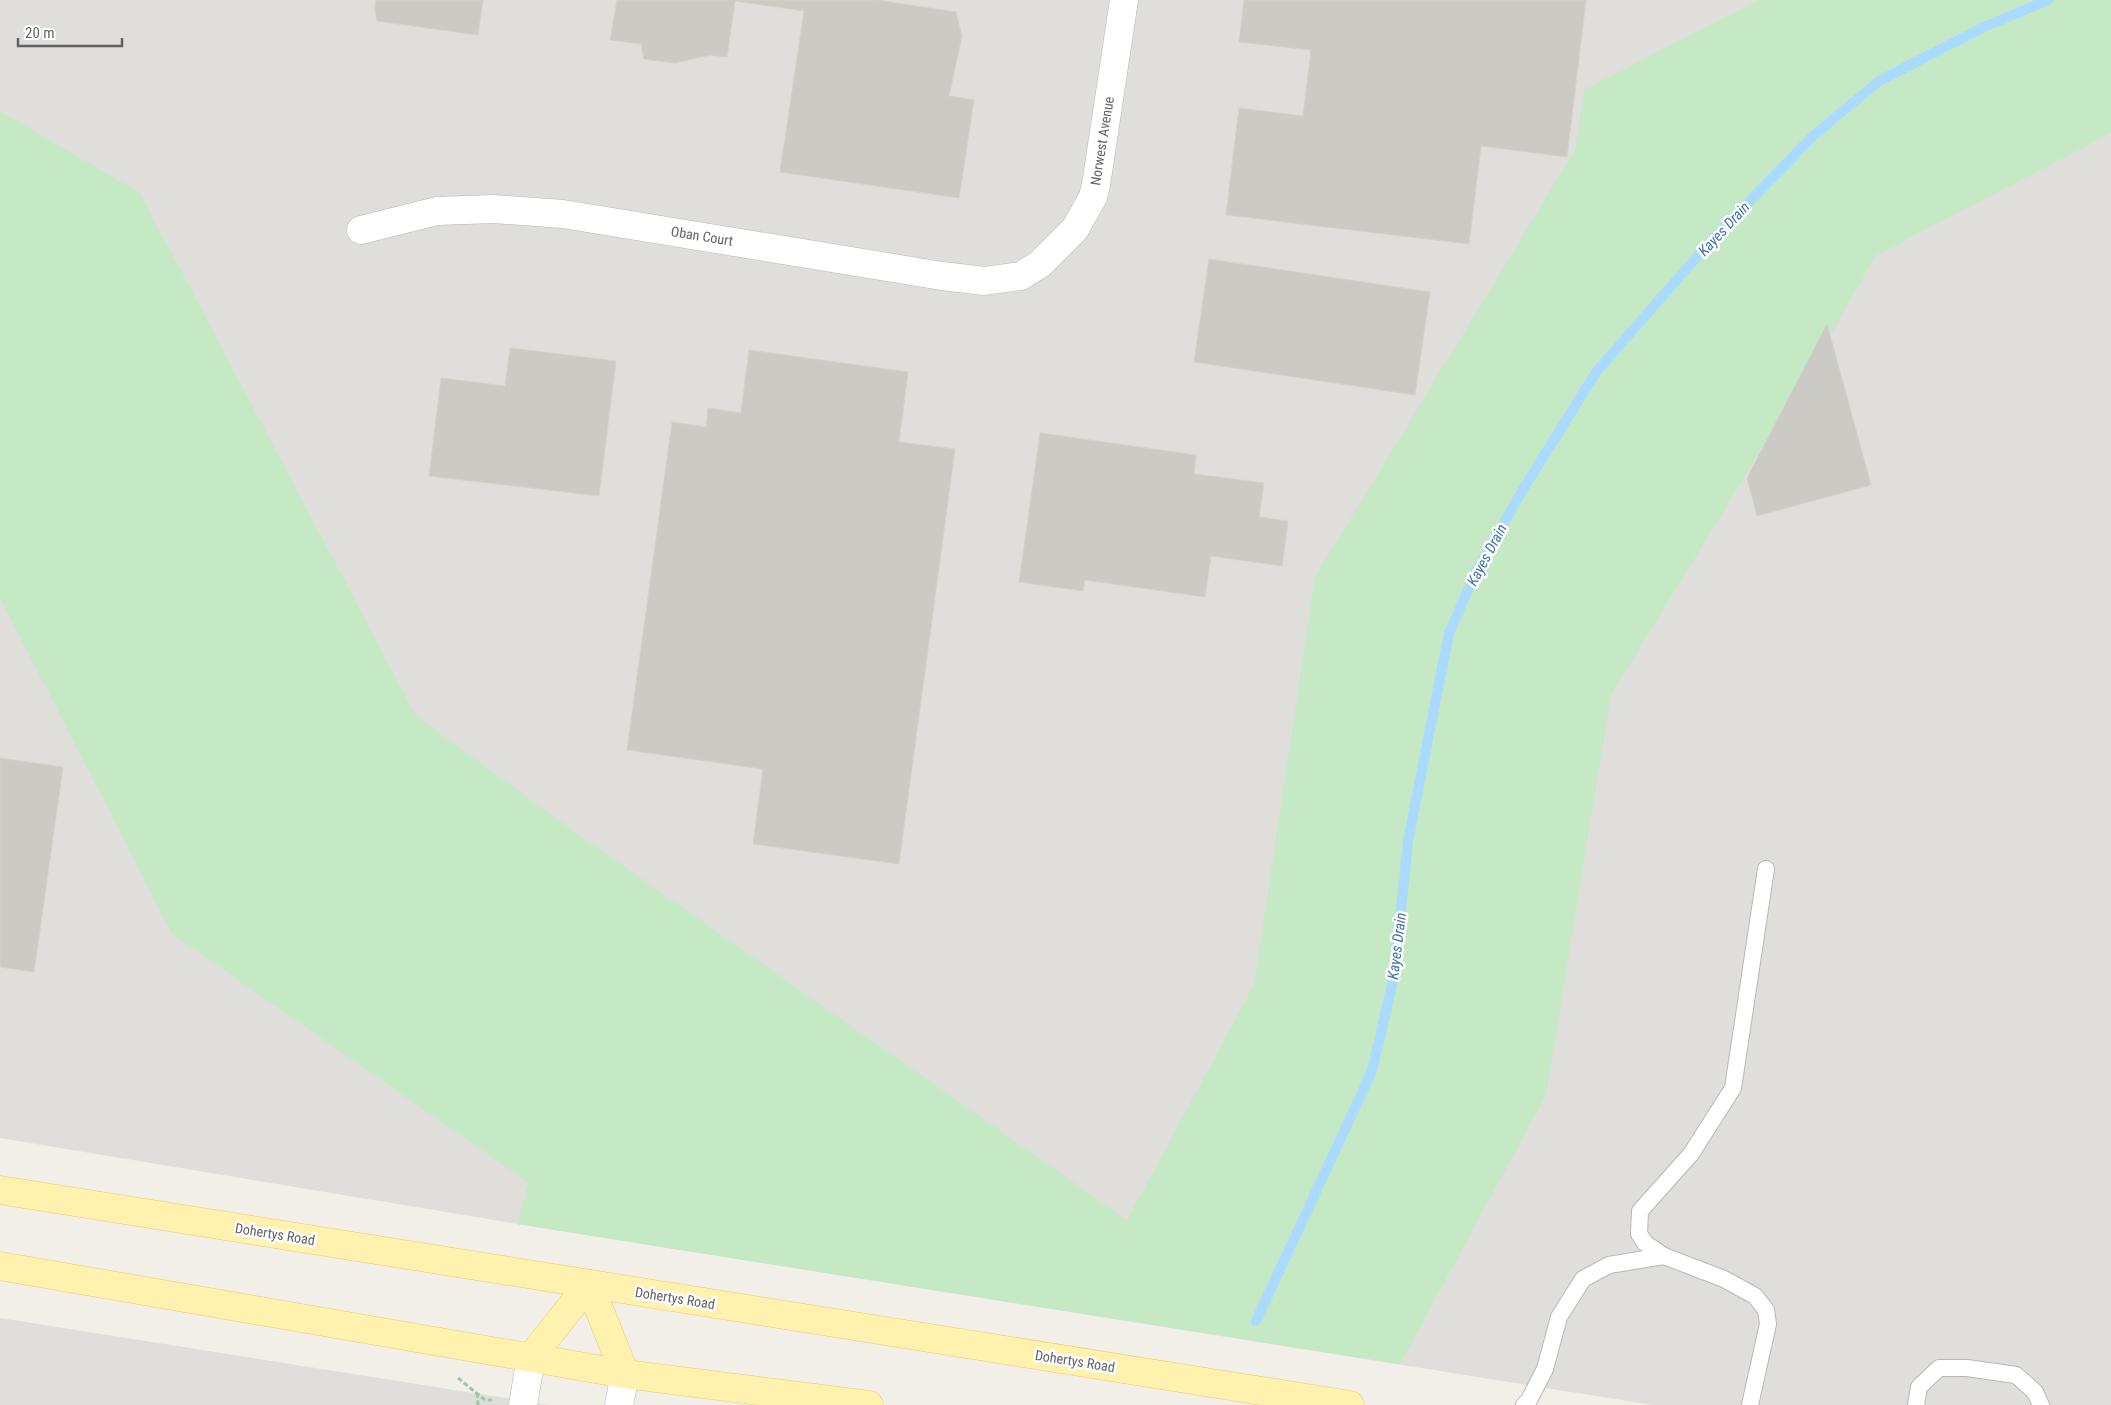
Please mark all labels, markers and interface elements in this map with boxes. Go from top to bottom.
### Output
scale bar [18,15,121,47]
text: 20 m [25,24,55,42]
street label: Norwest Avenue [1087,95,1117,187]
water label: Kayes Drain [1694,198,1754,260]
street label: Oban Court [670,223,734,249]
water label: Kayes Drain [1463,521,1511,589]
water label: Kayes Drain [1384,911,1410,981]
street label: Dohertys Road [234,1220,316,1248]
street label: Dohertys Road [634,1284,716,1312]
street label: Dohertys Road [1034,1347,1116,1375]

